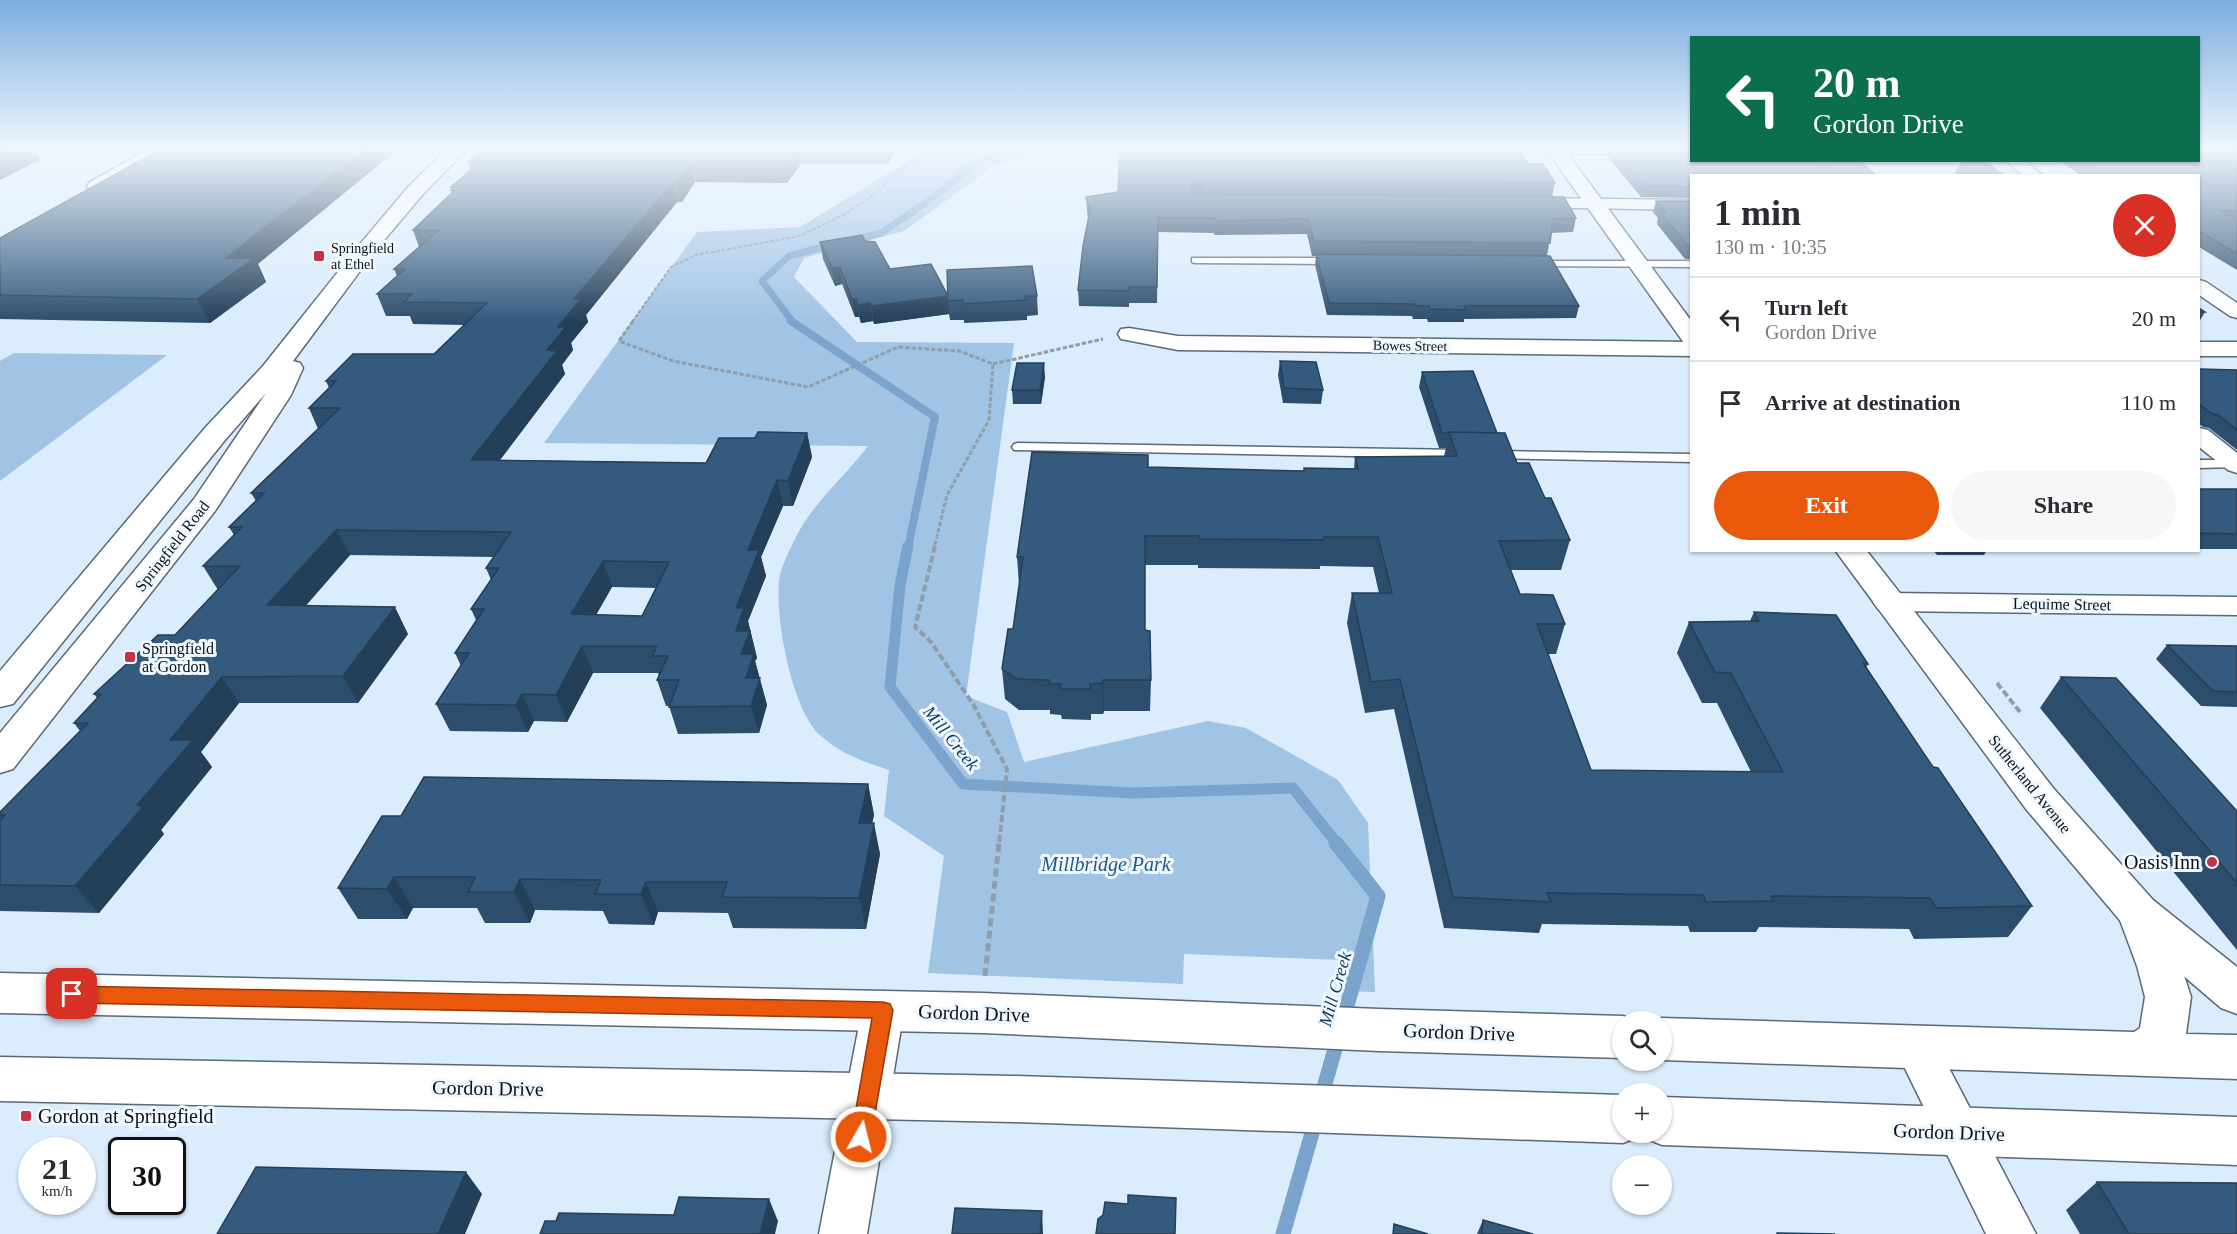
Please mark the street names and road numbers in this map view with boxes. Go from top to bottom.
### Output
street label: Bowes Street [1373,338,1447,354]
street label: Springfield Road [132,498,213,595]
street label: Lequime Street [2013,595,2112,614]
street label: Sutherland Avenue [1985,732,2075,836]
street label: Gordon Drive [918,1000,1030,1026]
street label: Gordon Drive [1403,1019,1515,1045]
street label: Gordon Drive [432,1076,544,1100]
street label: Gordon Drive [1893,1119,2005,1145]

